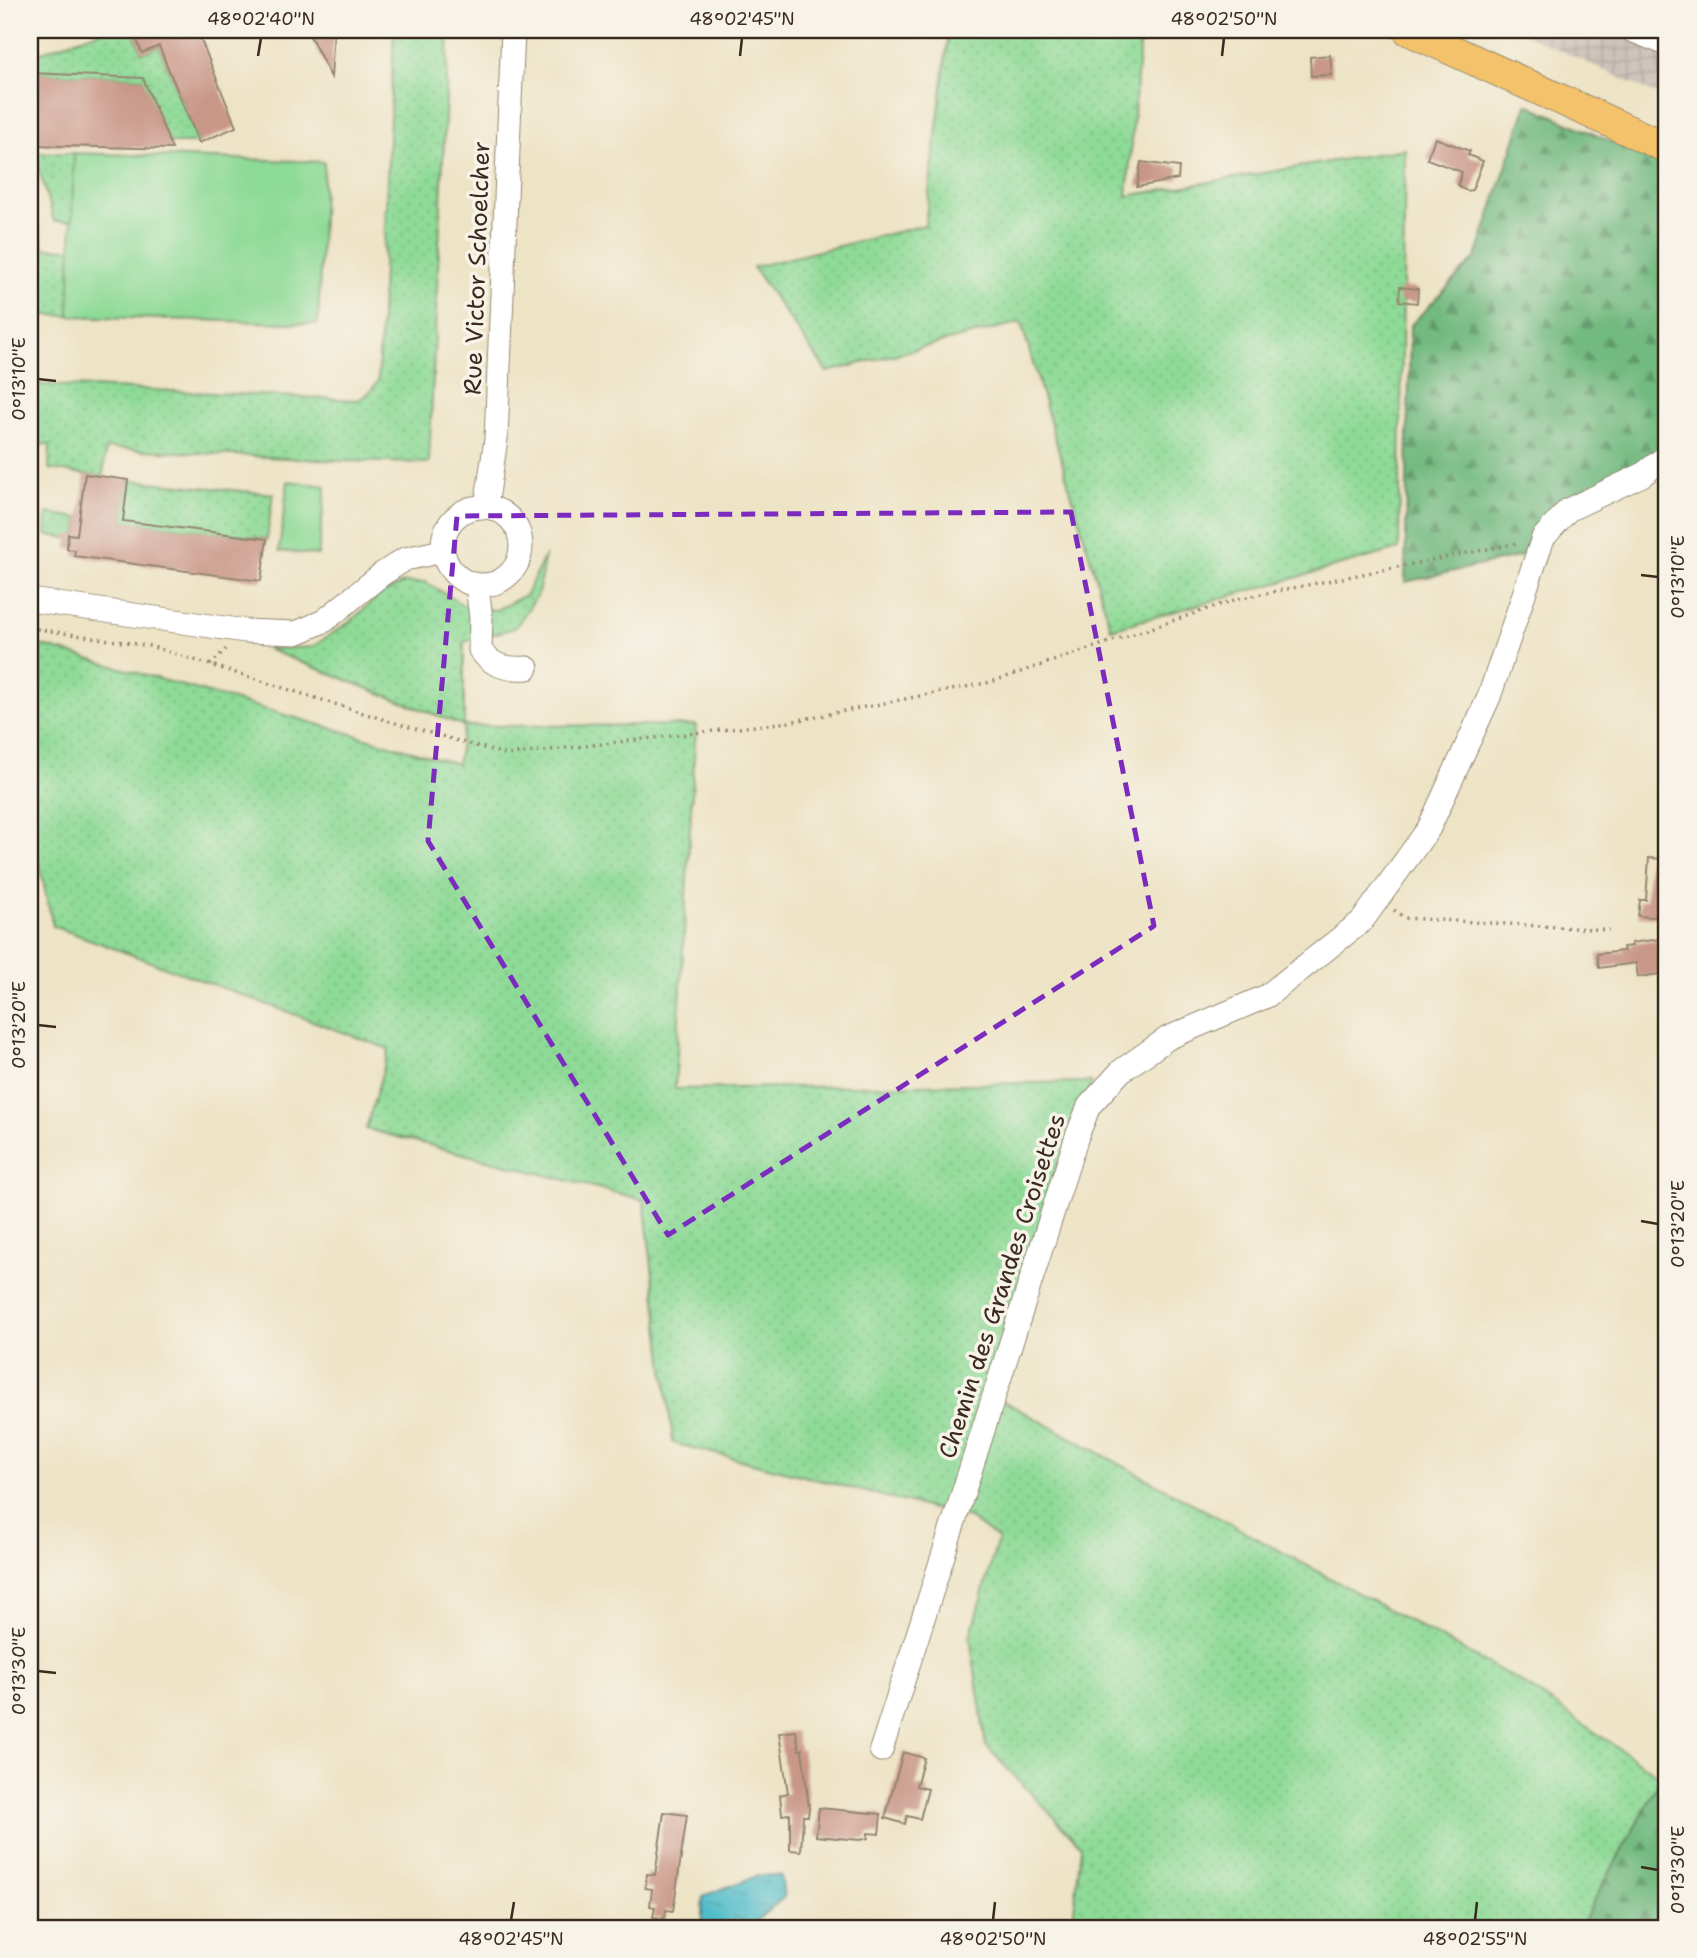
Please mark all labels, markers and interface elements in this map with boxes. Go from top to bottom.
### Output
text: 48°02'40"N [207,7,315,31]
text: 48°02'45"N [689,7,795,31]
text: 48°02'50"N [1170,7,1278,31]
street label: Rue Victor Schoelcher [457,140,497,396]
text: 0°13'10"E [7,337,31,421]
text: 0°13'10"E [1666,535,1690,619]
text: 0°13'20"E [7,981,31,1069]
street label: Chemin des Grandes Croisettes [931,1110,1073,1462]
text: 0°13'20"E [1666,1180,1690,1268]
text: 0°13'30"E [7,1627,31,1715]
text: 0°13'30"E [1666,1826,1690,1914]
text: 48°02'45"N [458,1927,564,1951]
text: 48°02'50"N [939,1927,1047,1951]
text: 48°02'55"N [1423,1927,1527,1951]

